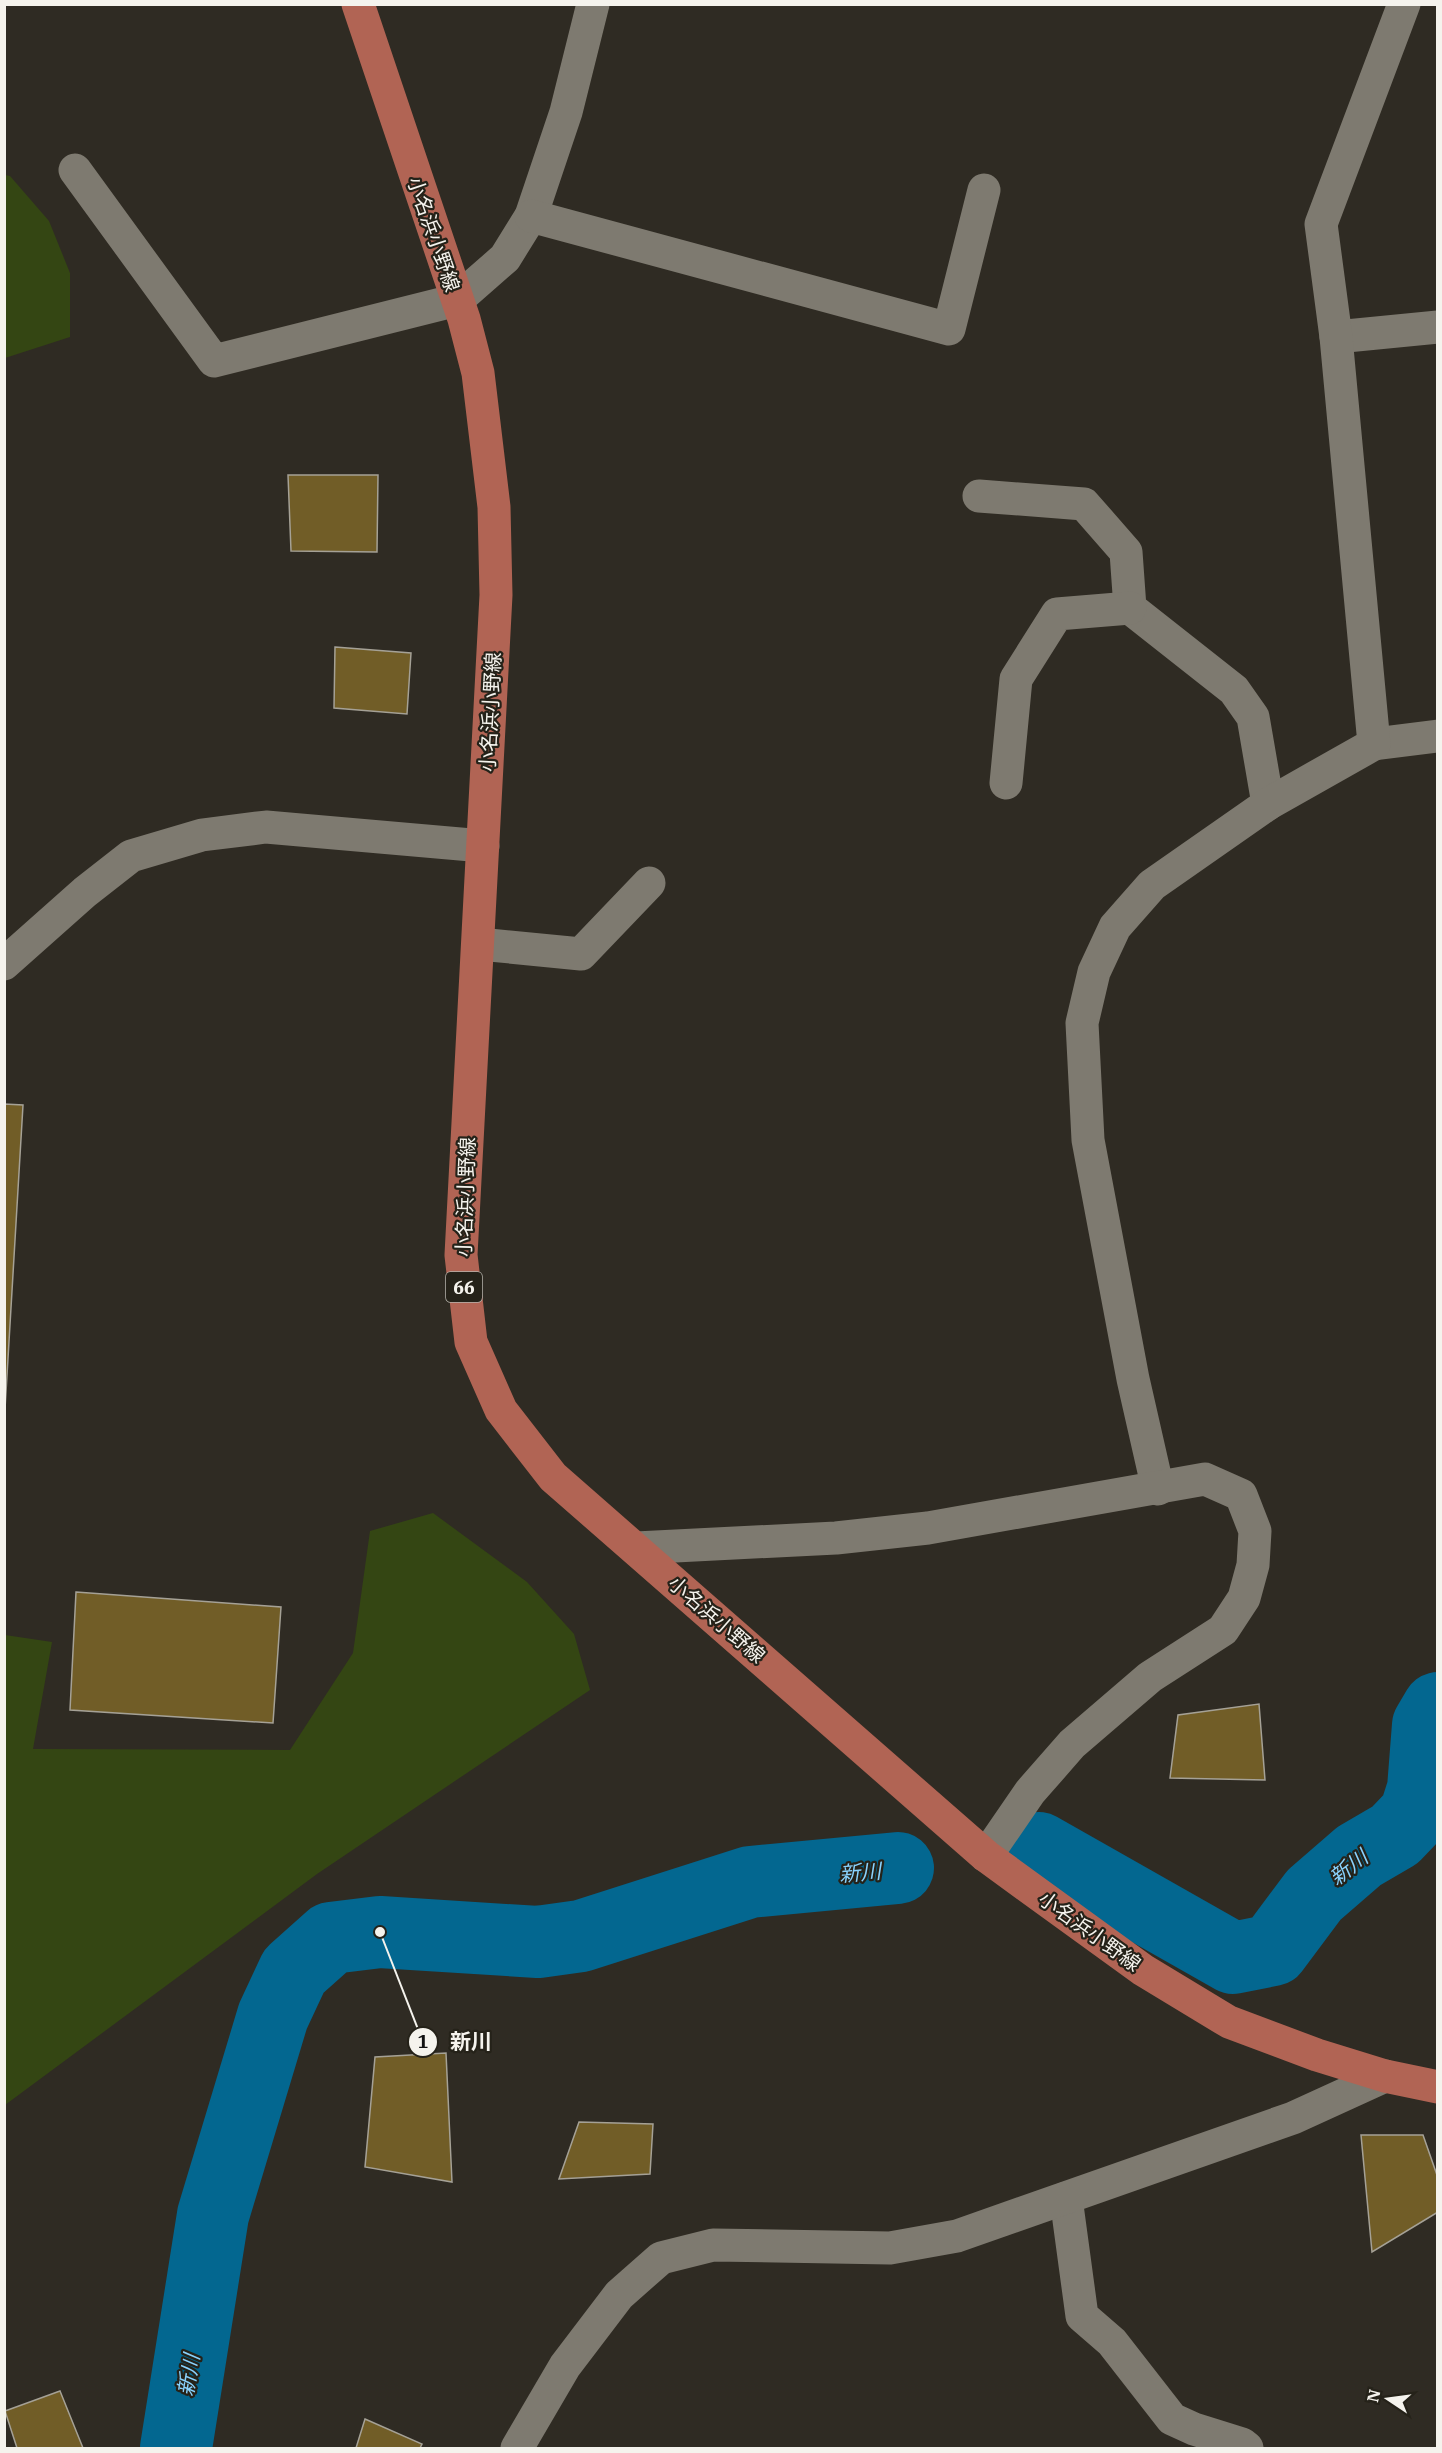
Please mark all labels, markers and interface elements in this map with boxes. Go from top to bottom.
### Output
street label: 小名浜小野線 [402,173,466,295]
street label: 小名浜小野線 [473,651,507,773]
street label: 小名浜小野線 [449,1137,481,1257]
road number: 66 [446,1272,482,1302]
street label: 小名浜小野線 [663,1569,771,1669]
water label: 新川 [1323,1842,1375,1891]
water label: 新川 [838,1856,884,1888]
street label: 小名浜小野線 [1034,1885,1146,1977]
callout: 新川 [408,2022,504,2061]
text: 新川 [450,2027,492,2055]
text: 1 [418,2030,429,2053]
water label: 新川 [171,2350,205,2398]
north arrow [1358,2369,1418,2429]
text: N [1362,2387,1385,2404]

